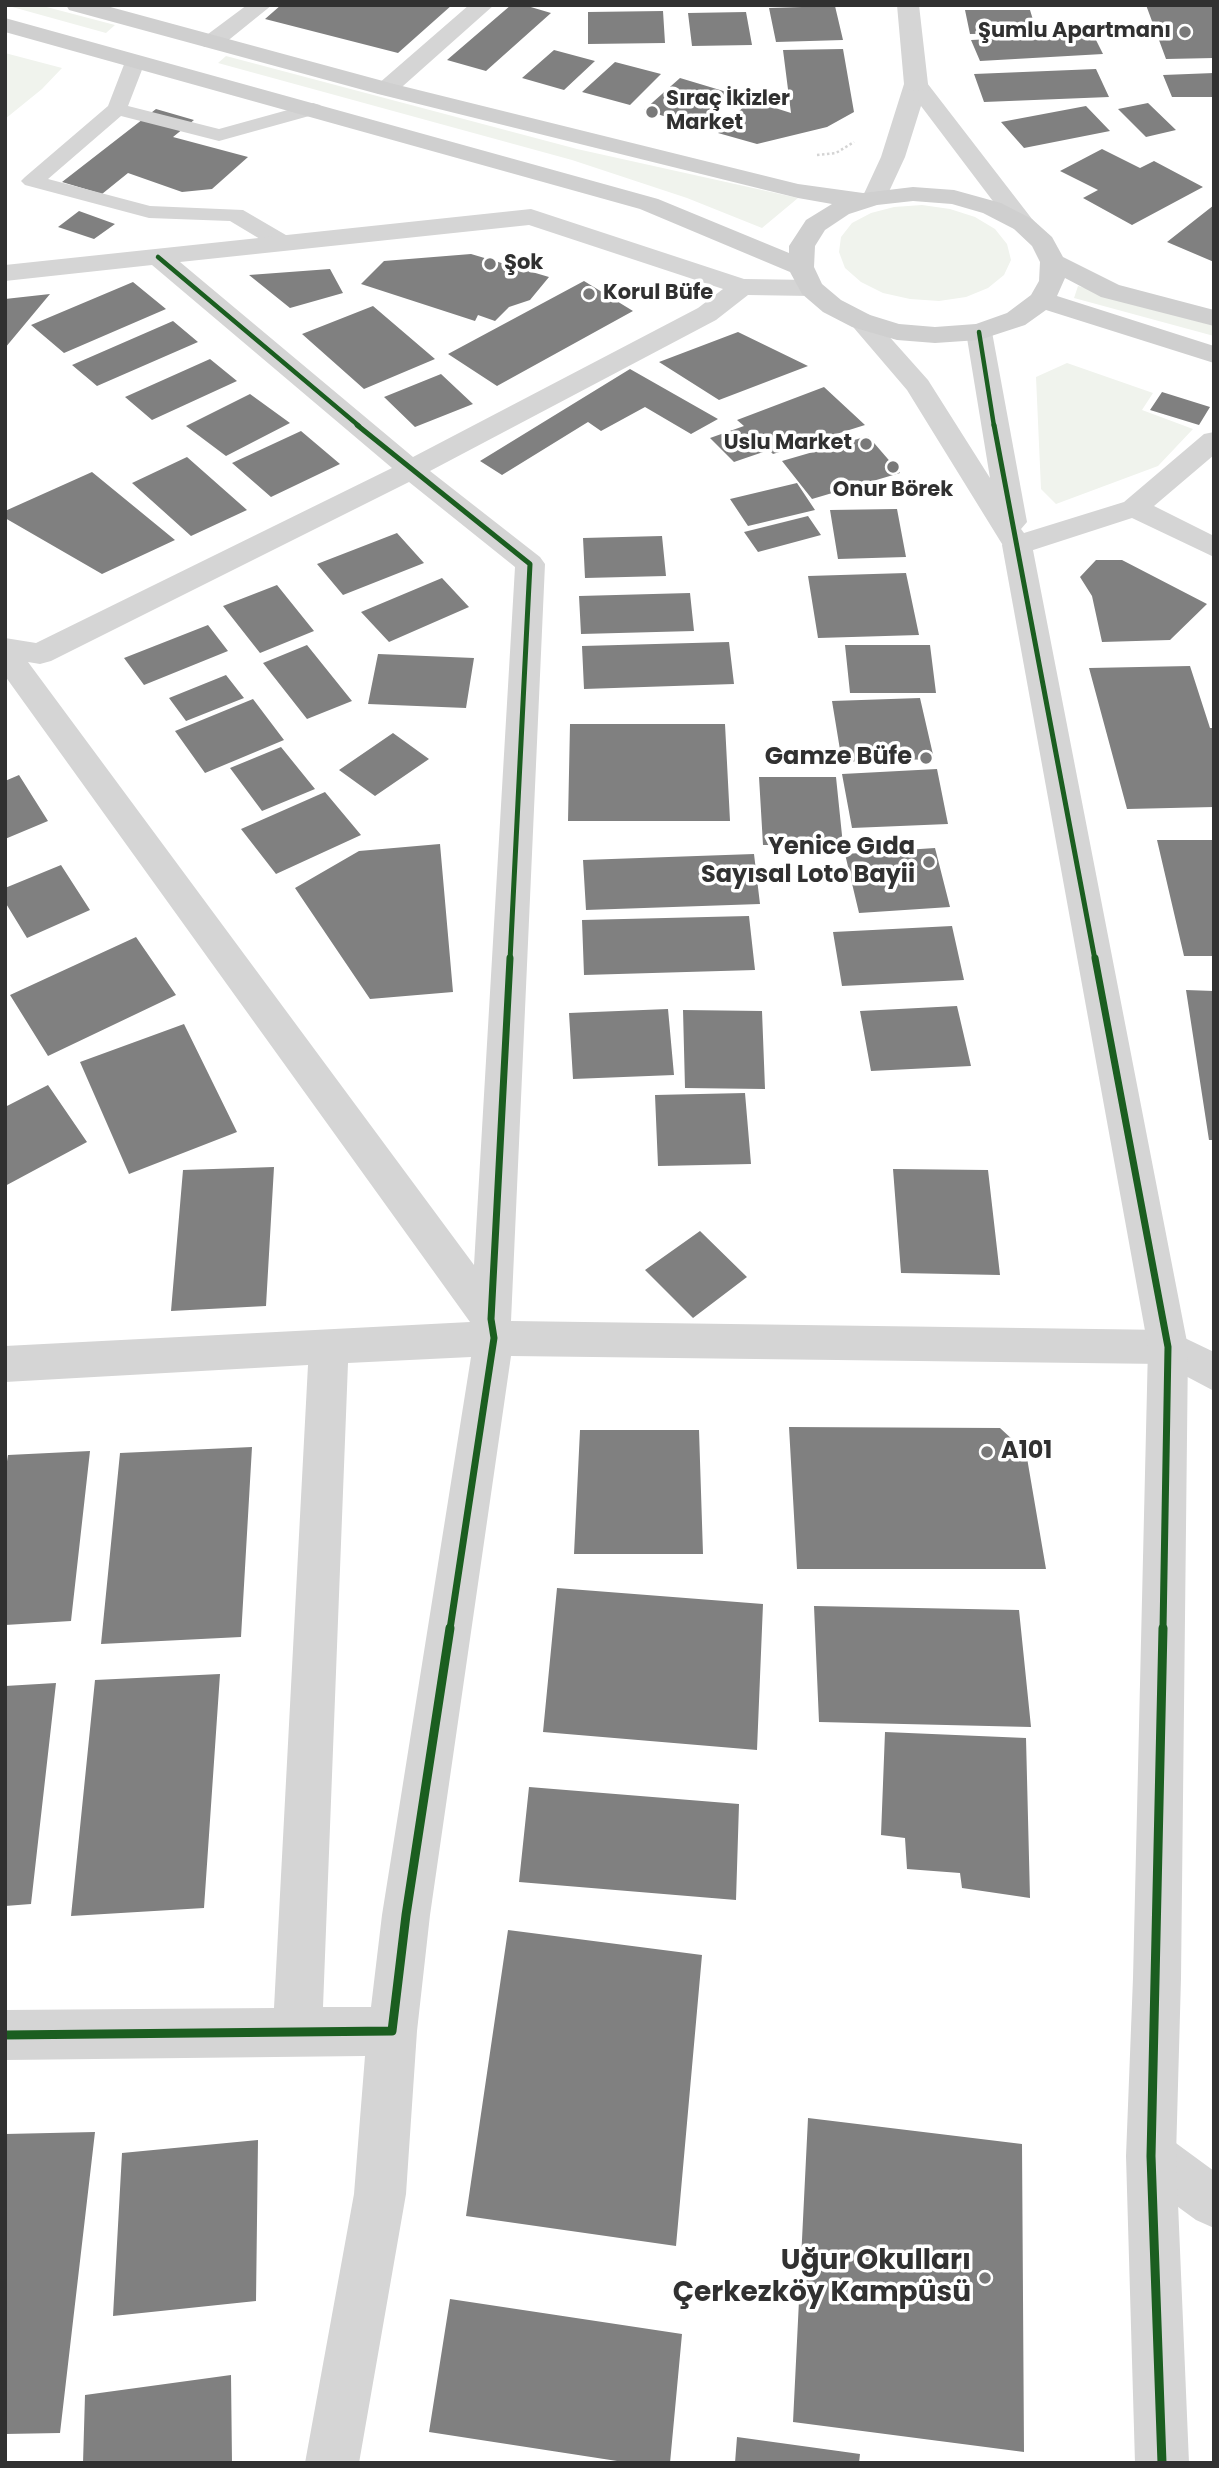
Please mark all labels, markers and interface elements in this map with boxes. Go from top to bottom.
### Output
place label: Şumlu Apartmanı [978,19,1171,45]
marker: Şumlu Apartmanı [1177,24,1193,40]
place label: Sıraç İkizler Market [666,87,790,137]
marker: Sıraç İkizler Market [644,104,660,120]
place label: Şok [504,251,543,277]
marker: Şok [482,256,498,272]
place label: Korul Büfe [603,281,713,307]
marker: Korul Büfe [581,286,597,302]
place label: Uslu Market [724,431,852,457]
marker: Uslu Market [858,436,874,452]
marker: Onur Börek [885,459,901,475]
place label: Onur Börek [833,478,953,504]
place label: Gamze Büfe [765,744,912,772]
marker: Gamze Büfe [918,750,934,766]
place label: Yenice Gıda Sayısal Loto Bayii [701,834,915,890]
marker: Yenice Gıda Sayısal Loto Bayii [921,854,937,870]
place label: A101 [1001,1438,1052,1466]
marker: A101 [979,1444,995,1460]
place label: Uğur Okulları Çerkezköy Kampüsü [673,2245,971,2311]
marker: Uğur Okulları Çerkezköy Kampüsü [977,2270,993,2286]

